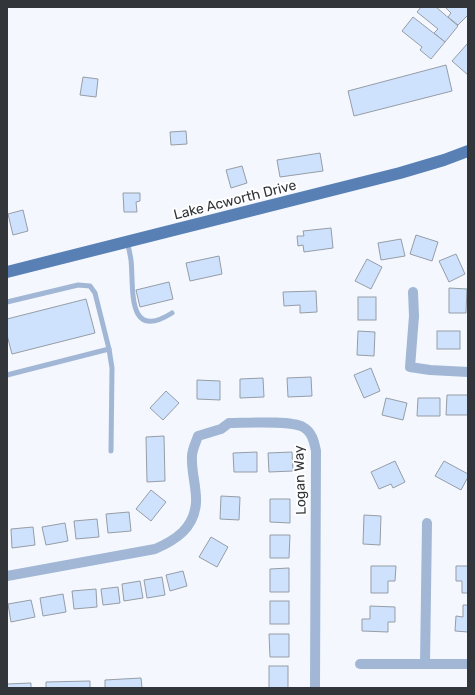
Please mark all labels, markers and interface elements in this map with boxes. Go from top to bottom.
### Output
street label: Lake Acworth Drive [172,177,298,223]
street label: Logan Way [290,445,310,515]

